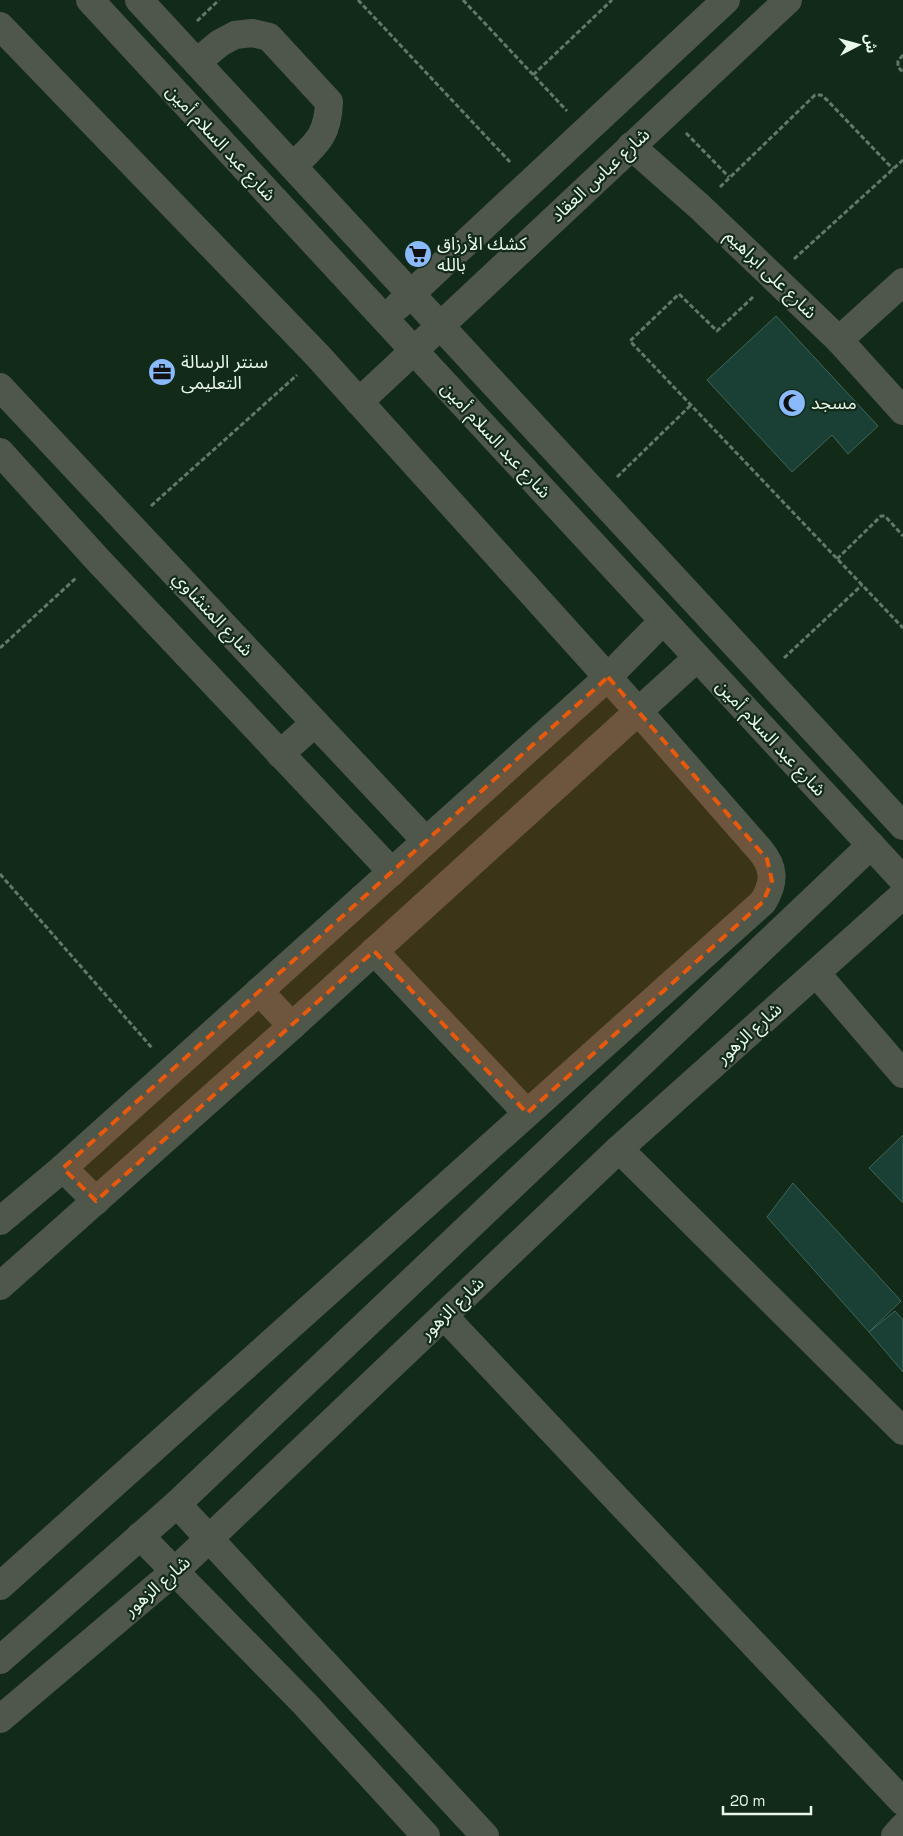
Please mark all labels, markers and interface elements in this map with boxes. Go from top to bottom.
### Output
north arrow [833,20,883,70]
text: ش [861,33,881,54]
street label: شارع عبد السلام أمين [159,80,281,208]
street label: شارع عباس العقاد [545,123,656,229]
street label: شارع على ابراهيم [718,224,822,326]
place label: كشك الأرزاق بالله [437,232,527,276]
supermarket icon: كشك الأرزاق بالله [403,239,433,269]
place label: سنتر الرسالة التعليمى [181,350,268,394]
office icon: سنتر الرسالة التعليمى [147,357,177,387]
street label: شارع عبد السلام أمين [434,377,556,505]
mosque icon: مسجد [777,388,807,418]
place label: مسجد [811,391,857,414]
street label: شارع المنشاوي [166,567,258,663]
street label: شارع عبد السلام أمين [709,675,831,803]
street label: شارع الزهور [710,997,788,1071]
street label: شارع الزهور [414,1271,491,1347]
street label: شارع الزهور [118,1551,197,1624]
scale bar [723,1784,810,1816]
text: 20 m [730,1791,765,1810]

